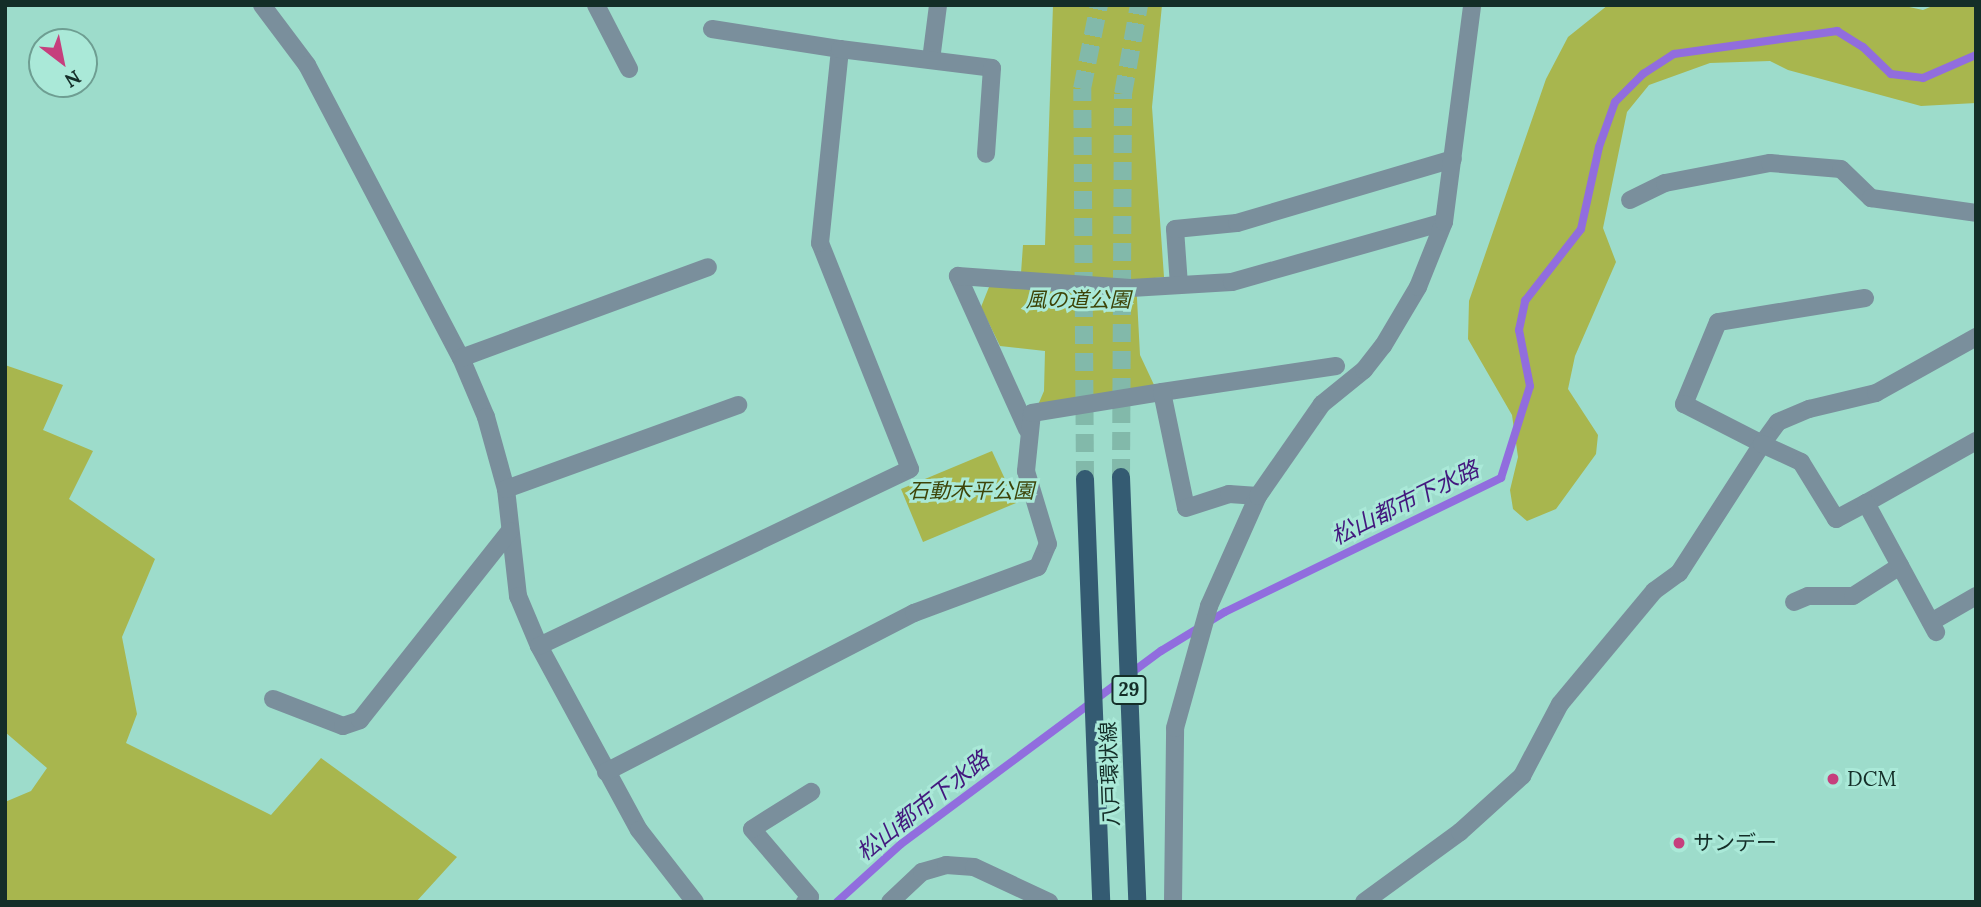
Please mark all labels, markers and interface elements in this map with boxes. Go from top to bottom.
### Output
north arrow [28,28,98,98]
text: N [60,65,86,93]
park label: 風の道公園 [1026,287,1130,313]
water label: 松山都市下水路 [1327,455,1483,551]
park label: 石動木平公園 [908,478,1034,504]
road number: 29 [1110,674,1148,706]
street label: 八戸環状線 [1096,721,1124,827]
water label: 松山都市下水路 [851,746,995,866]
place label: DCM [1847,766,1897,792]
marker: DCM [1825,771,1841,787]
place label: サンデー [1693,830,1777,856]
marker: サンデー [1671,835,1687,851]

